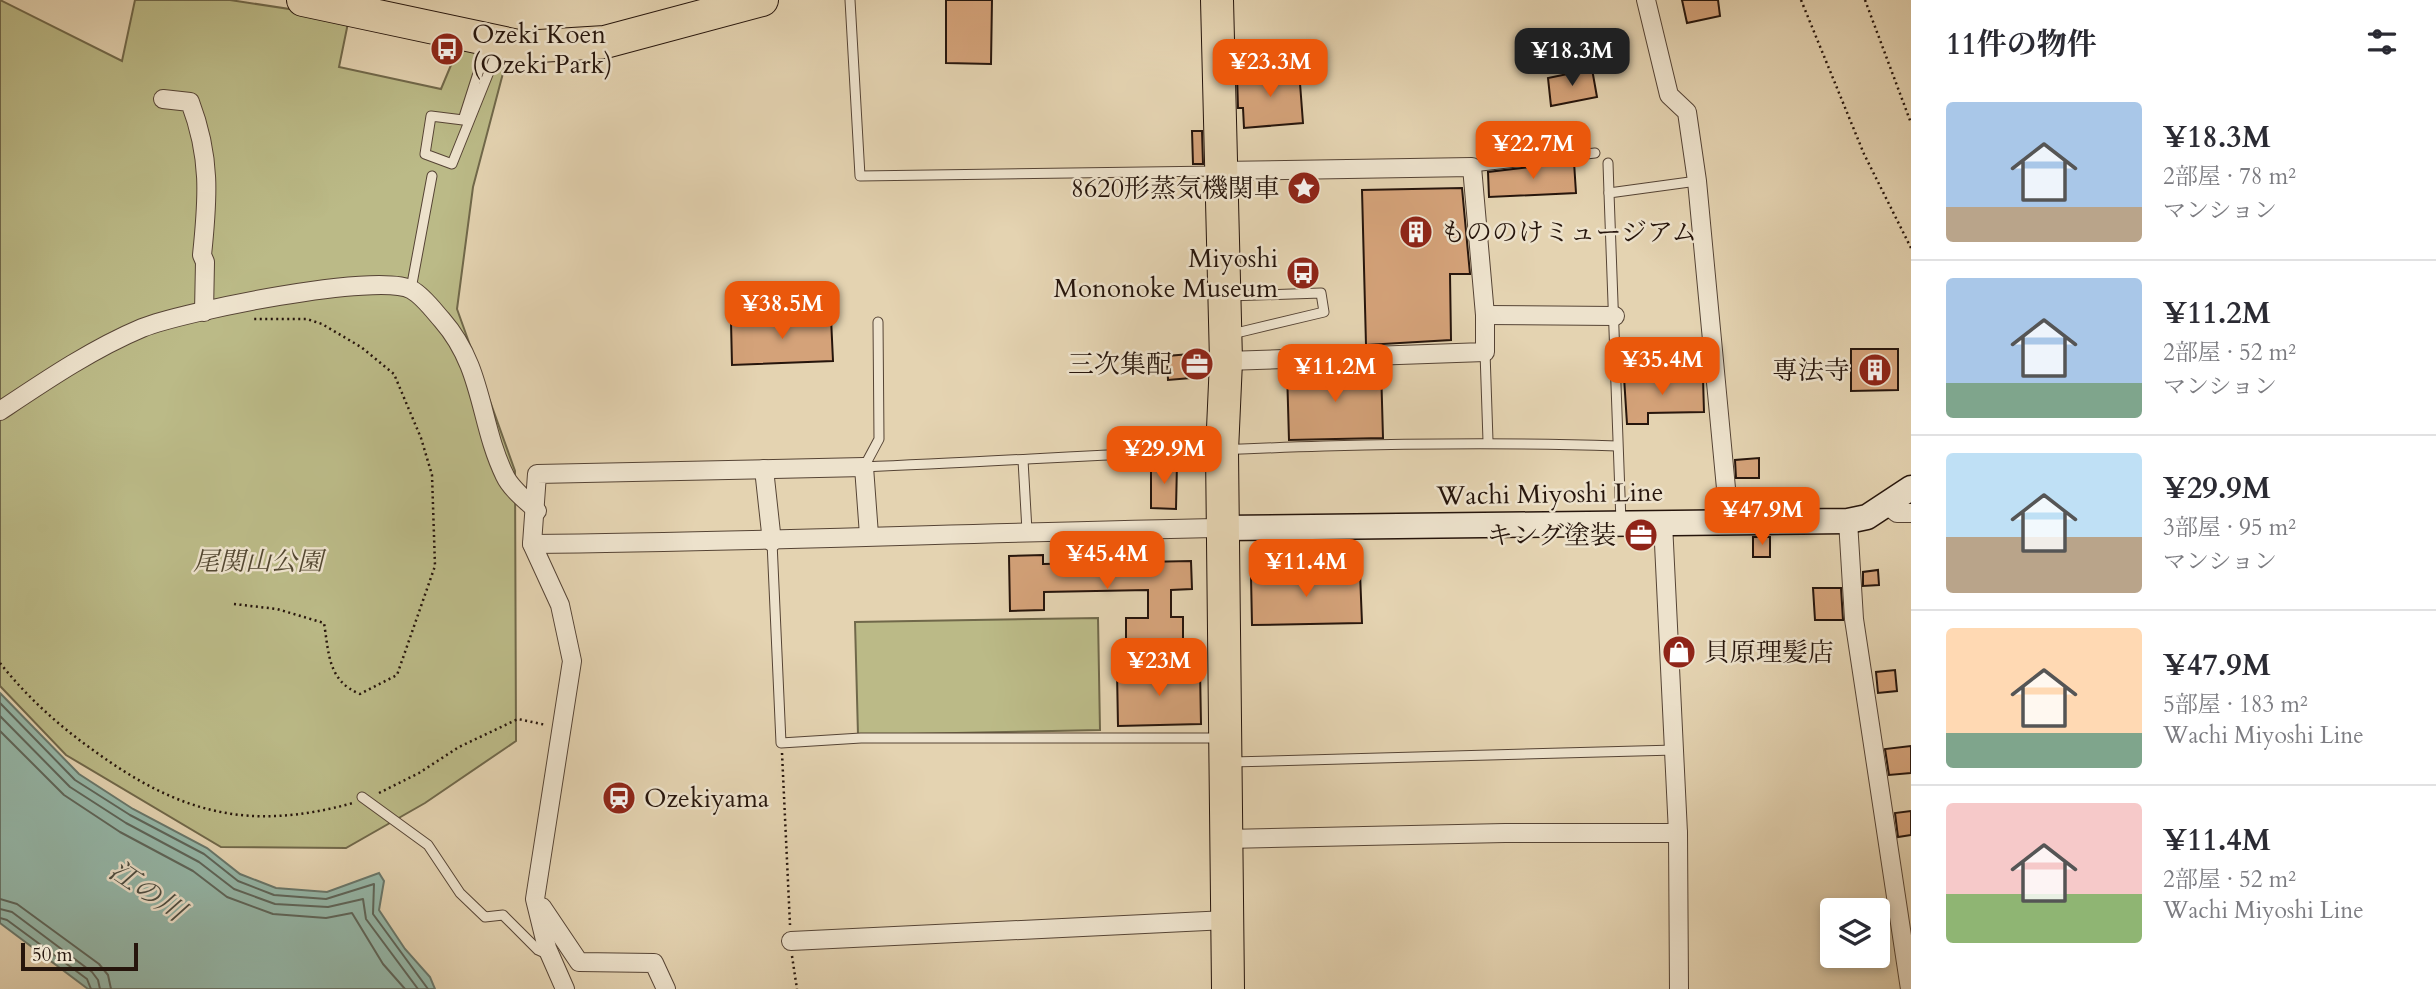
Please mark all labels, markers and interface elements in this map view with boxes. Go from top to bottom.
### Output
place label: Ozeki Koen (Ozeki Park) [472,17,613,82]
icon: filters [2363,23,2401,61]
text: 11件の物件 [1946,24,2097,65]
pin: ¥18.3M [1515,28,1629,88]
bus stop icon: Ozeki Koen (Ozeki Park) [428,30,466,68]
text: ¥18.3M [1531,35,1613,66]
pin: ¥23.3M [1213,40,1327,99]
text: ¥23.3M [1229,46,1311,77]
text: ¥18.3M [2163,117,2271,158]
pin: ¥22.7M [1476,122,1590,181]
text: ¥22.7M [1492,128,1574,159]
icon: home [2002,130,2086,214]
text: 2部屋 · 78 m² [2163,161,2296,192]
place icon: 8620形蒸気機関車 [1285,169,1323,207]
place label: 8620形蒸気機関車 [1071,171,1280,206]
text: マンション [2163,195,2277,226]
building icon: もののけミュージアム [1397,213,1435,251]
place label: もののけミュージアム [1440,215,1697,250]
place label: Miyoshi Mononoke Museum [1054,241,1278,306]
bus stop icon: Miyoshi Mononoke Museum [1284,254,1322,292]
pin: ¥38.5M [725,282,839,341]
text: ¥38.5M [741,288,823,319]
text: ¥11.2M [2163,293,2271,334]
icon: home [2002,306,2086,390]
text: 2部屋 · 52 m² [2163,337,2296,368]
pin: ¥35.4M [1605,338,1719,397]
pin: ¥11.2M [1278,344,1392,404]
text: ¥35.4M [1621,344,1703,375]
office icon: 三次集配 [1178,345,1216,383]
place label: 三次集配 [1068,347,1172,382]
text: ¥11.2M [1294,351,1376,382]
building icon: 専法寺 [1856,351,1894,389]
place label: 専法寺 [1772,353,1850,388]
text: マンション [2163,371,2277,402]
pin: ¥29.9M [1107,426,1221,486]
text: ¥29.9M [1123,433,1205,464]
text: ¥29.9M [2163,468,2271,509]
street label: Wachi Miyoshi Line [1435,475,1664,513]
icon: home [2002,481,2086,565]
pin: ¥47.9M [1705,488,1819,547]
text: ¥47.9M [1721,494,1803,525]
text: 3部屋 · 95 m² [2163,512,2296,543]
office icon: キング塗装 [1622,516,1660,554]
place label: キング塗装 [1487,518,1616,553]
pin: ¥45.4M [1050,532,1164,591]
text: ¥45.4M [1066,538,1148,569]
pin: ¥11.4M [1249,540,1363,599]
park label: 尾関山公園 [193,544,327,579]
text: ¥11.4M [1265,546,1347,577]
text: マンション [2163,546,2277,577]
shop icon: 貝原理髪店 [1660,633,1698,671]
place label: 貝原理髪店 [1704,635,1834,670]
pin: ¥23M [1118,638,1200,698]
text: ¥23M [1127,645,1191,676]
text: ¥47.9M [2163,645,2271,686]
icon: home [2002,656,2086,740]
text: 5部屋 · 183 m² [2163,689,2308,720]
text: Wachi Miyoshi Line [2163,720,2364,751]
station icon: Ozekiyama [600,779,638,817]
place label: Ozekiyama [644,781,769,816]
text: ¥11.4M [2163,820,2271,861]
icon: home [2002,831,2086,915]
water label: 江の川 [102,852,195,932]
text: 2部屋 · 52 m² [2163,864,2296,895]
text: Wachi Miyoshi Line [2163,895,2364,926]
map controls [1820,898,1890,968]
button: layers [1820,898,1890,968]
scale bar [21,940,138,972]
text: 50 m [32,942,73,968]

